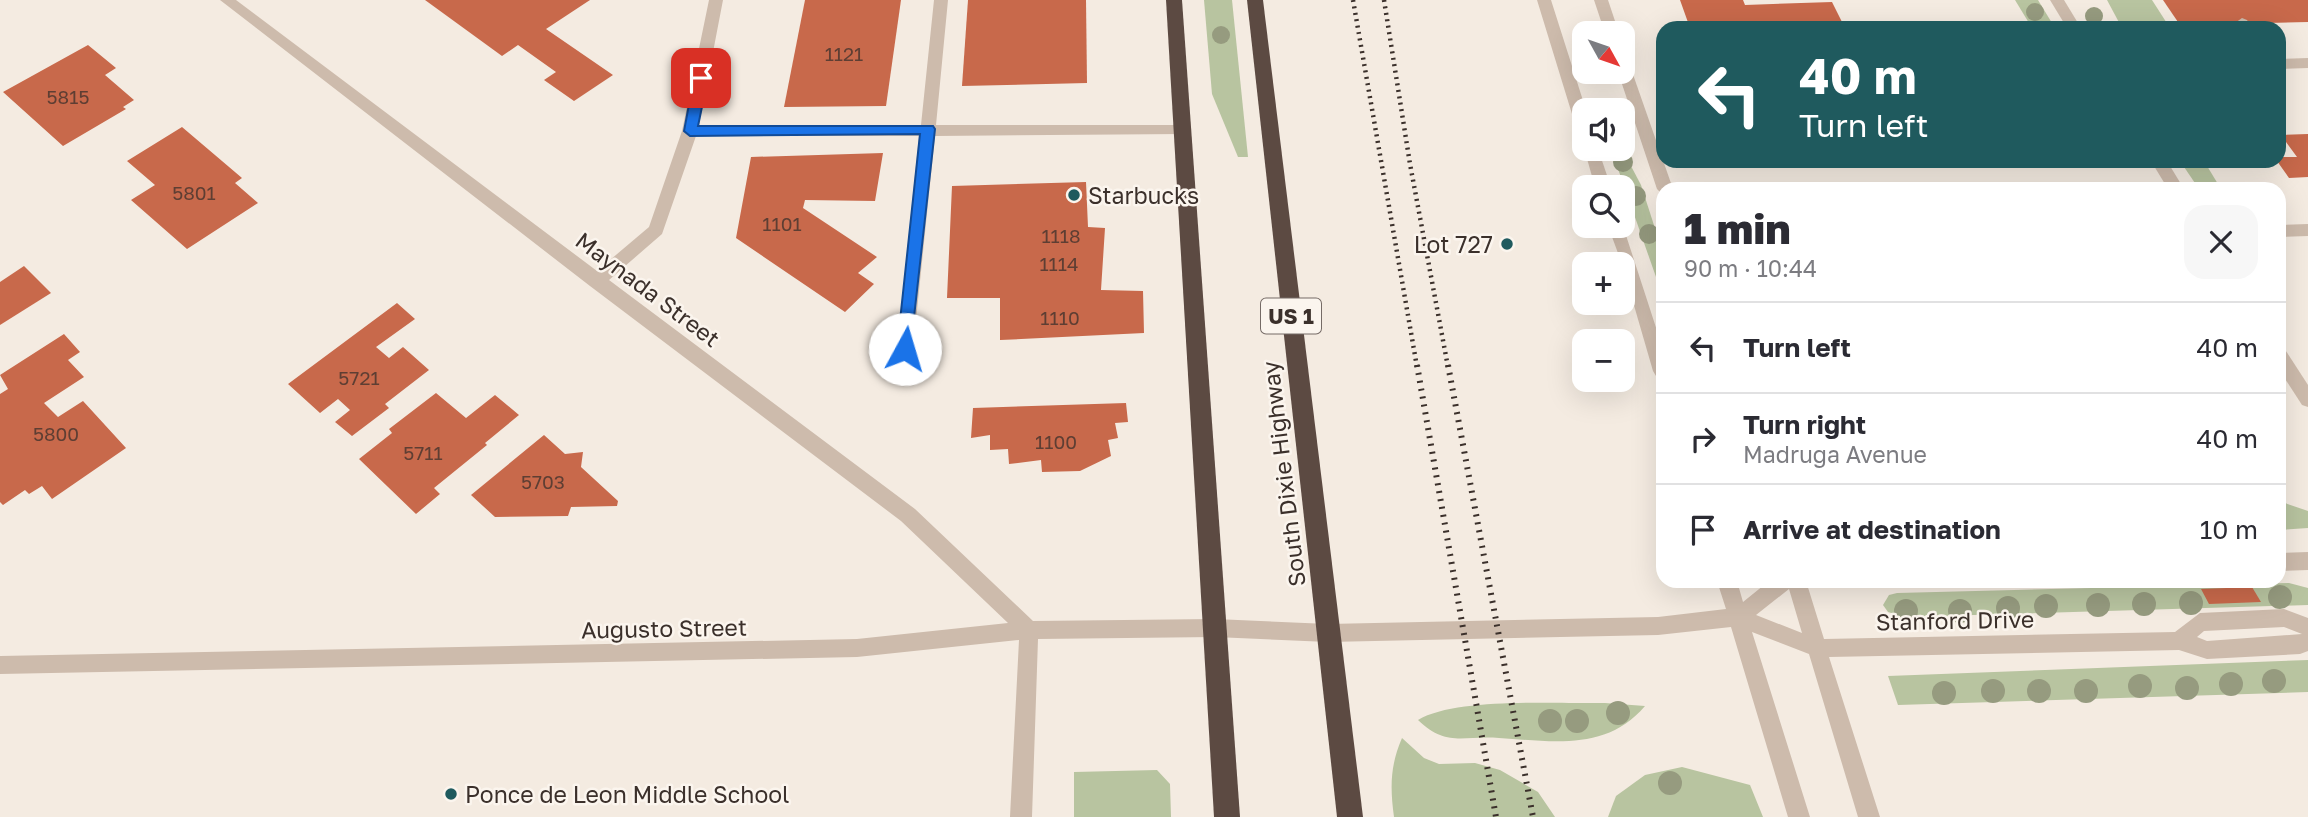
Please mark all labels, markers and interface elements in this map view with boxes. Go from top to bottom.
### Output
north arrow [1572,21,1634,84]
map controls [1572,21,1635,392]
house number: 1121 [825,42,863,65]
text: 40 m [1799,46,1917,105]
pin [671,48,731,108]
icon: left [1684,49,1775,140]
icon: arrive [682,59,720,97]
house number: 5815 [47,85,89,108]
button: sound [1572,98,1635,161]
text: Turn left [1799,106,1928,144]
button: search [1572,175,1635,238]
house number: 5801 [172,181,216,204]
place label: Starbucks [1088,181,1199,209]
marker: Starbucks [1066,187,1082,203]
text: 1 min [1684,203,1791,253]
button: close [2184,205,2258,279]
house number: 1101 [762,212,802,235]
house number: 1118 [1041,224,1081,247]
street label: Maynada Street [570,226,726,352]
place label: Lot 727 [1414,230,1493,258]
marker: Lot 727 [1499,236,1515,252]
house number: 1114 [1039,252,1079,275]
button: + [1572,252,1635,315]
text: 90 m · 10:44 [1684,254,1817,282]
road number: US 1 [1261,298,1321,334]
house number: 1110 [1040,306,1080,329]
position arrow [868,312,942,386]
button: − [1572,329,1635,392]
icon: left [1684,329,1722,367]
text: Turn left [1743,332,1851,363]
text: 40 m [2197,332,2258,363]
street label: South Dixie Highway [1255,360,1311,588]
house number: 5721 [338,366,380,389]
text: Turn right [1743,409,1866,440]
icon: right [1684,420,1722,458]
house number: 5800 [33,422,79,445]
text: 40 m [2197,423,2258,454]
house number: 1100 [1035,430,1077,453]
text: Madruga Avenue [1743,440,1927,468]
house number: 5711 [403,441,443,464]
house number: 5703 [521,470,565,493]
icon: arrive [1684,511,1722,549]
text: Arrive at destination [1743,514,2001,545]
text: 10 m [2200,514,2258,545]
street label: Stanford Drive [1876,605,2034,635]
street label: Augusto Street [581,613,747,643]
place label: Ponce de Leon Middle School [465,780,789,808]
marker: Ponce de Leon Middle School [443,786,459,802]

